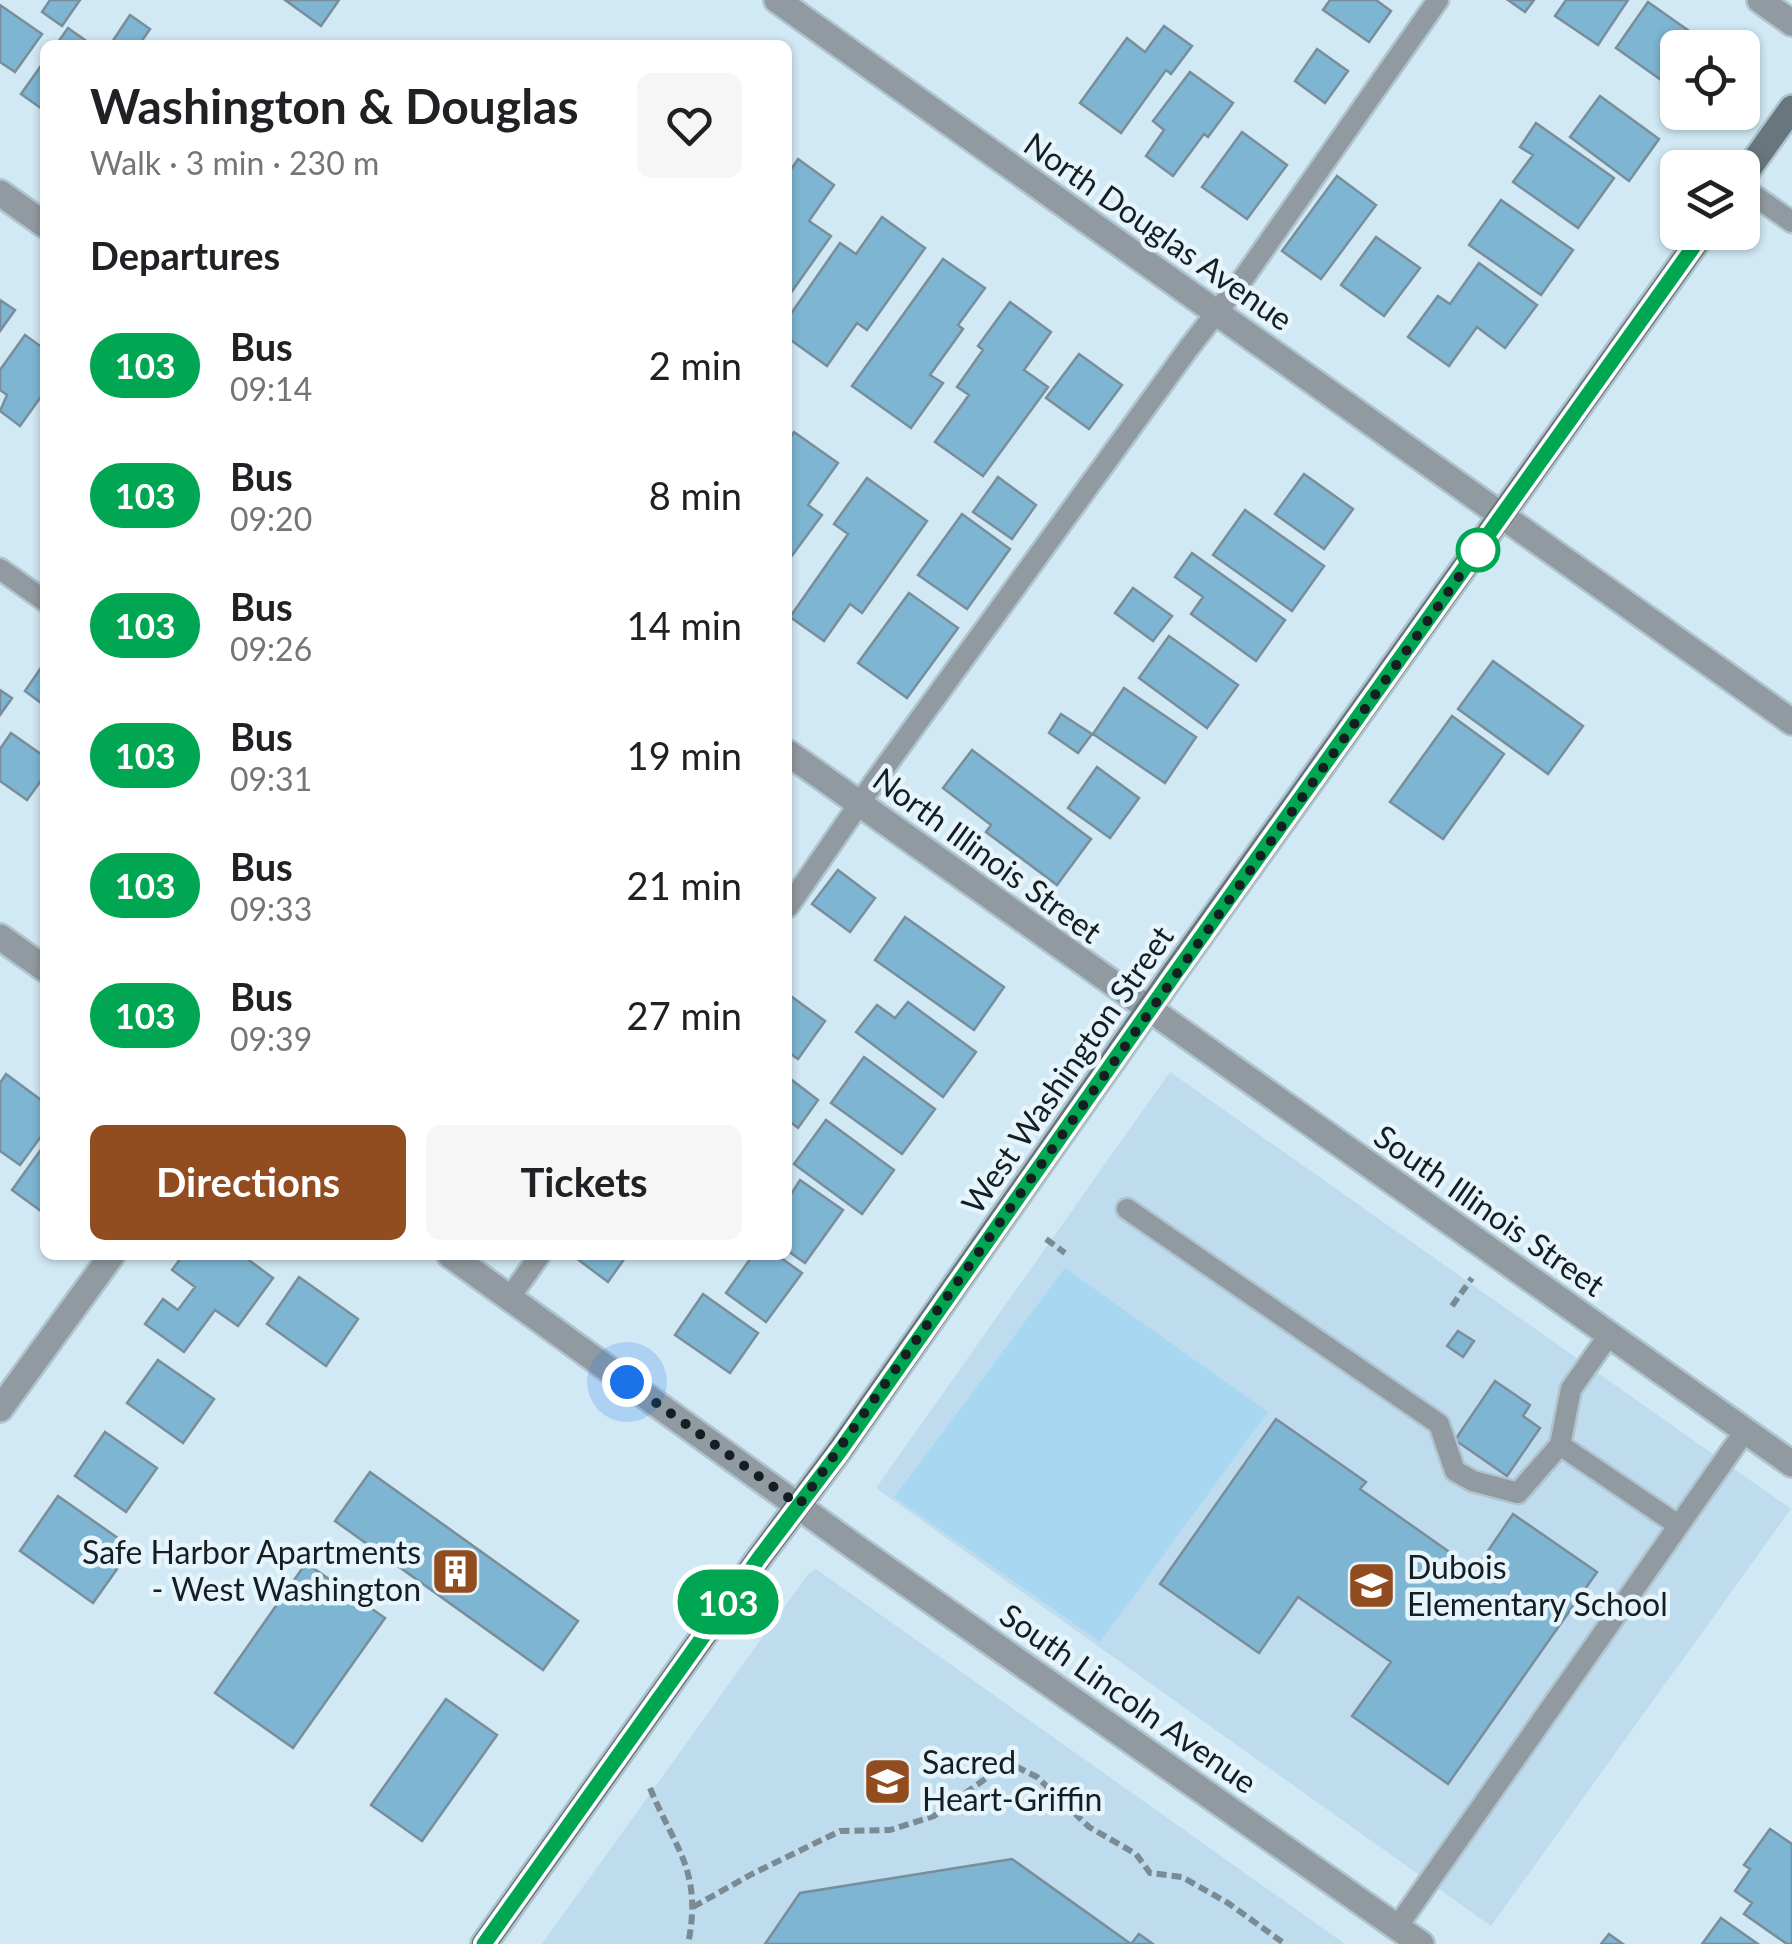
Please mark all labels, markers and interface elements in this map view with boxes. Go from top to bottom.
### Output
map controls [1660,30,1760,250]
button: locate [1660,30,1760,130]
button: heart [637,73,742,178]
text: Washington & Douglas [90,77,579,134]
street label: North Douglas Avenue [1017,123,1300,338]
text: Walk · 3 min · 230 m [90,143,379,182]
button: layers [1660,150,1760,250]
text: Departures [90,232,280,278]
text: Bus [230,323,293,369]
text: 2 min [649,342,742,388]
text: 103 [115,344,175,386]
text: 09:14 [230,369,312,408]
text: Bus [230,453,293,499]
text: 8 min [649,472,742,518]
text: 103 [115,474,175,516]
text: 09:20 [230,499,312,538]
unlabelled marker [1457,529,1499,571]
text: Bus [230,583,293,629]
text: 14 min [627,602,742,648]
text: 103 [115,604,175,646]
text: 09:26 [230,629,312,668]
text: Bus [230,713,293,759]
text: 19 min [627,732,742,778]
text: 103 [115,734,175,776]
text: 09:31 [230,759,312,798]
street label: North Illinois Street [866,759,1110,951]
text: Bus [230,843,293,889]
text: 21 min [627,862,742,908]
text: 103 [115,864,175,906]
text: 09:33 [230,889,312,928]
street label: West Washington Street [953,917,1181,1221]
text: Bus [230,973,293,1019]
text: 27 min [627,992,742,1038]
text: 103 [115,994,175,1036]
text: 09:39 [230,1019,312,1058]
street label: South Illinois Street [1367,1116,1613,1304]
button: Directions [90,1125,406,1240]
button: Tickets [426,1125,742,1240]
your location [602,1357,652,1407]
place label: Safe Harbor Apartments - West Washington [82,1532,421,1608]
building icon: Safe Harbor Apartments - West Washington [430,1545,482,1597]
place label: Dubois Elementary School [1407,1547,1668,1623]
school or university icon: Dubois Elementary School [1346,1560,1398,1612]
line badge: 103 [670,1570,786,1634]
text: 103 [698,1581,758,1623]
street label: South Lincoln Avenue [993,1595,1265,1801]
place label: Sacred Heart-Griffin [922,1742,1102,1818]
school or university icon: Sacred Heart-Griffin [861,1755,913,1807]

